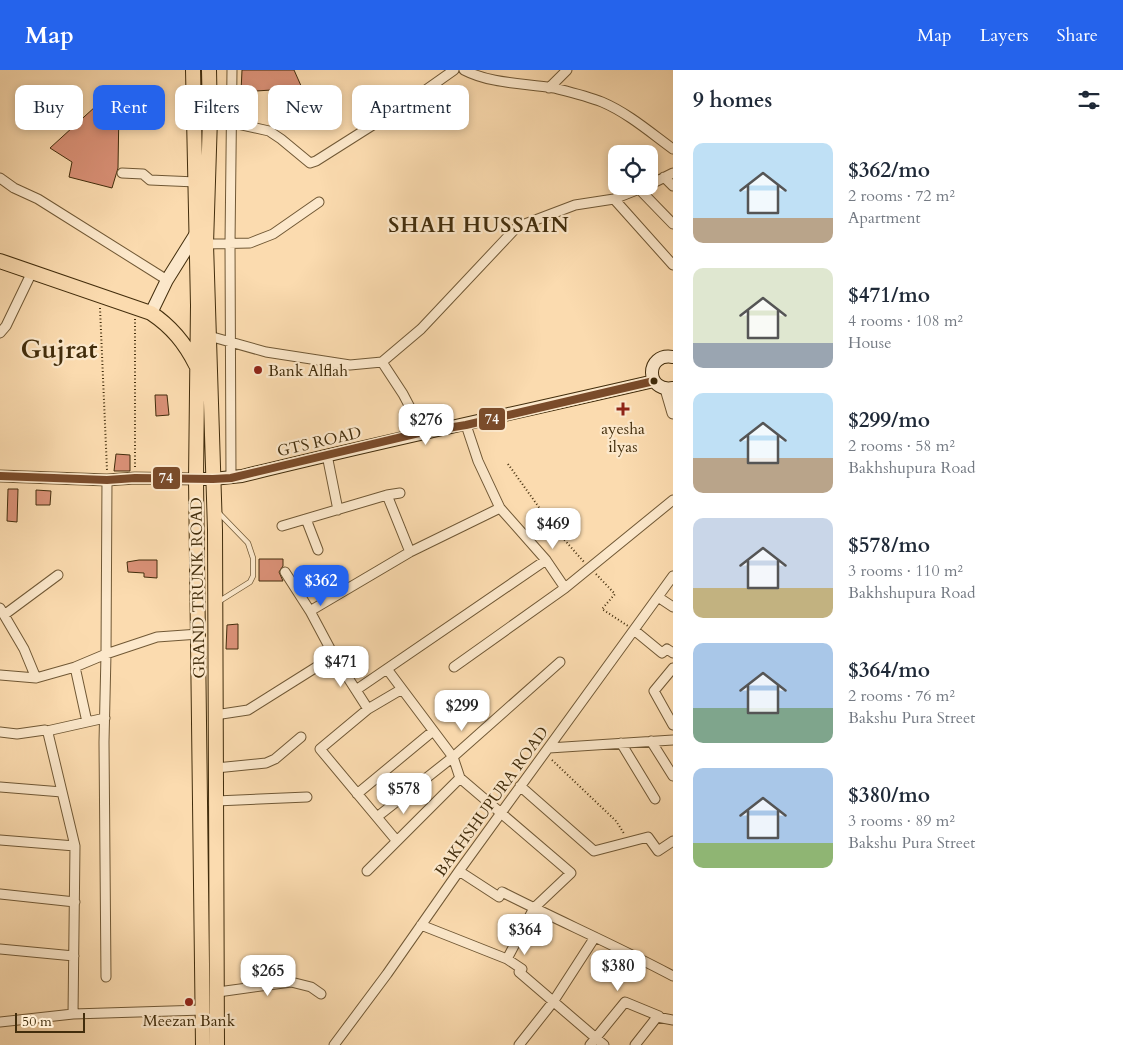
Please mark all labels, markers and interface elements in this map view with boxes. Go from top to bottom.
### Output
text: Map [25,19,74,52]
text: Map [917,23,952,48]
text: Layers [980,23,1029,48]
text: Share [1057,23,1098,48]
chip: Buy [15,85,83,130]
chip: Rent [93,85,165,130]
chip: Filters [175,85,258,130]
chip: New [268,85,342,130]
chip: Apartment [352,85,469,130]
text: 9 homes [693,86,772,115]
icon: filters [1075,86,1103,114]
map controls [608,145,658,195]
button: locate [608,145,658,195]
text: $362/mo [848,156,930,185]
icon: home [733,163,793,223]
text: 2 rooms · 72 m² [848,185,955,207]
text: Apartment [848,207,921,229]
district label: SHAH HUSSAIN [388,211,570,240]
text: $471/mo [848,281,930,310]
icon: home [733,288,793,348]
text: 4 rooms · 108 m² [848,310,963,332]
district label: Gujrat [20,332,98,367]
text: House [848,332,891,354]
place label: Bank Alflah [268,360,348,382]
marker: Bank Alflah [252,364,264,376]
unlabelled marker [649,376,659,386]
marker: ayesha ilyas [616,402,630,416]
pin: $276 [396,404,456,446]
text: $299/mo [848,406,930,435]
line badge: 74 [478,407,506,431]
text: $276 [410,409,442,431]
text: 74 [485,410,499,429]
icon: home [733,413,793,473]
place label: ayesha ilyas [601,418,645,458]
street label: GTS ROAD [275,422,364,462]
text: 2 rooms · 58 m² [848,435,955,457]
text: Bakhshupura Road [848,457,976,479]
line badge: 74 [152,466,181,490]
text: 74 [159,469,173,488]
street label: GRAND TRUNK ROAD [185,497,211,679]
pin: $469 [523,508,583,550]
text: $469 [537,513,569,535]
text: $578/mo [848,531,930,560]
icon: home [733,538,793,598]
text: 3 rooms · 110 m² [848,560,963,582]
pin: $362 [291,564,351,607]
text: $362 [305,570,337,592]
text: Bakhshupura Road [848,582,976,604]
pin: $471 [311,646,371,688]
text: $471 [325,651,357,673]
text: $364/mo [848,656,930,685]
icon: home [733,663,793,723]
text: 2 rooms · 76 m² [848,685,955,707]
pin: $299 [432,690,492,732]
text: $299 [446,695,478,717]
text: Bakshu Pura Street [848,707,975,729]
street label: BAKHSHUPURA ROAD [430,722,554,881]
pin: $578 [374,772,434,815]
text: $578 [388,778,420,800]
text: $380/mo [848,781,930,810]
icon: home [733,788,793,848]
text: 3 rooms · 89 m² [848,810,955,832]
text: Bakshu Pura Street [848,832,975,854]
pin: $364 [495,914,555,956]
text: $364 [509,919,541,941]
pin: $380 [588,950,648,992]
pin: $265 [238,954,298,997]
text: $380 [602,955,634,977]
text: $265 [252,960,284,982]
marker: Meezan Bank [183,996,195,1008]
scale bar [15,1010,85,1033]
place label: Meezan Bank [143,1010,236,1032]
text: 50 m [22,1012,52,1031]

